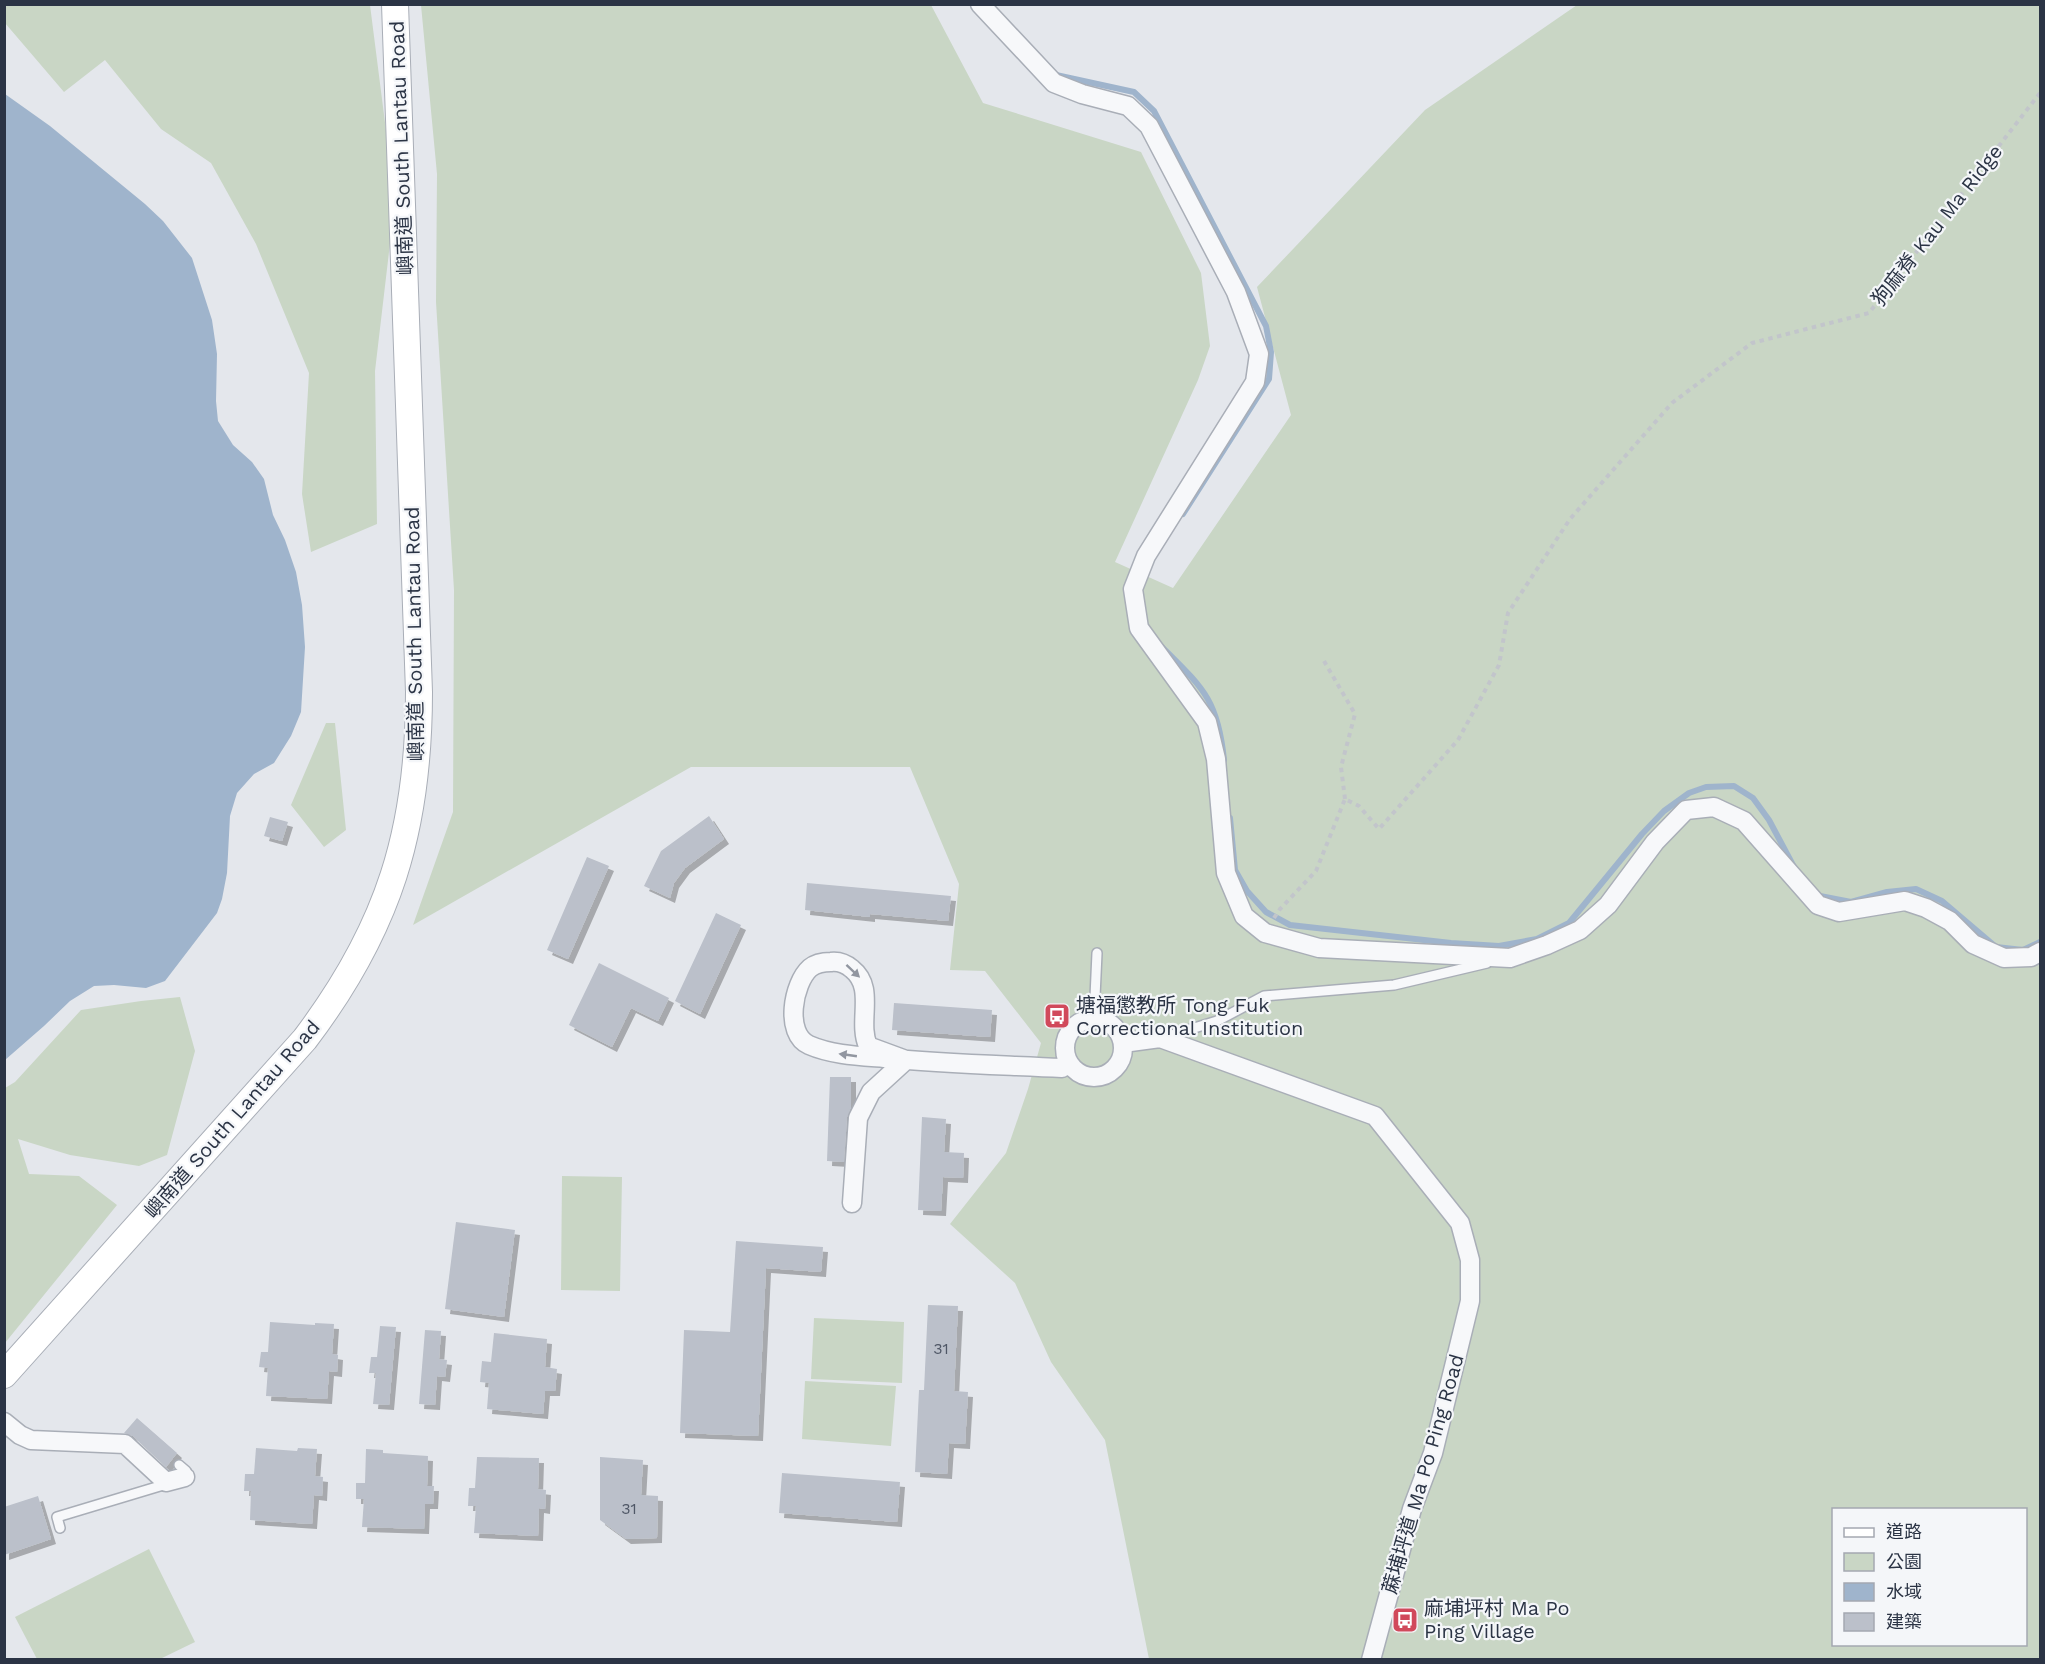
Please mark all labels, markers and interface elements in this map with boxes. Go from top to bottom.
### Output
street label: 嶼南道 South Lantau Road [385,20,417,276]
street label: 狗麻脊 Kau Ma Ridge [1867,140,2007,310]
street label: 嶼南道 South Lantau Road [400,506,428,762]
one-way arrow [845,964,860,977]
place label: 塘福懲教所 Tong Fuk Correctional Institution [1076,993,1303,1040]
bus stop icon: 塘福懲教所 Tong Fuk Correctional Institution [1042,1001,1072,1031]
street label: 嶼南道 South Lantau Road [139,1015,325,1223]
one-way arrow [838,1050,857,1059]
house number: 31 [933,1339,949,1358]
street label: 蔴埔坪道 Ma Po Ping Road [1377,1351,1469,1597]
house number: 31 [621,1499,637,1518]
legend [1832,1508,2027,1646]
text: 道路 [1886,1521,1922,1542]
text: 公園 [1886,1551,1922,1572]
text: 水域 [1886,1581,1922,1602]
place label: 麻埔坪村 Ma Po Ping Village [1424,1596,1569,1643]
bus stop icon: 麻埔坪村 Ma Po Ping Village [1390,1605,1420,1635]
text: 建築 [1886,1611,1922,1632]

